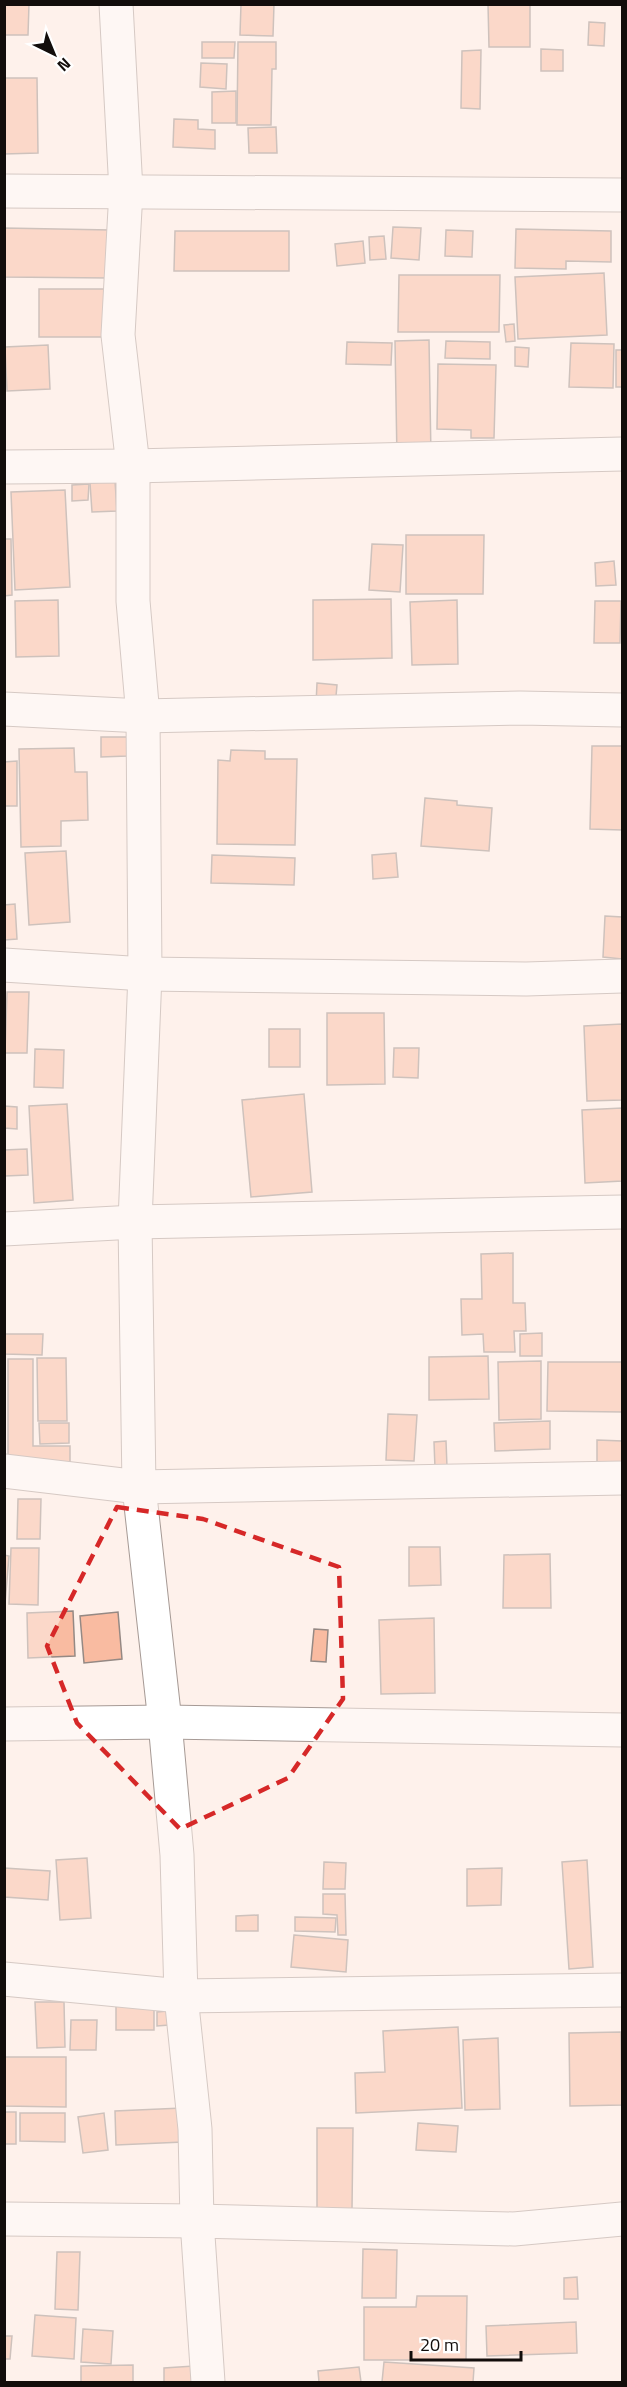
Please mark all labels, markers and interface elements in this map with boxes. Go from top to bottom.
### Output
north arrow [24,24,84,84]
text: N [52,52,76,78]
scale bar [411,2324,520,2362]
text: 20 m [420,2331,459,2358]

